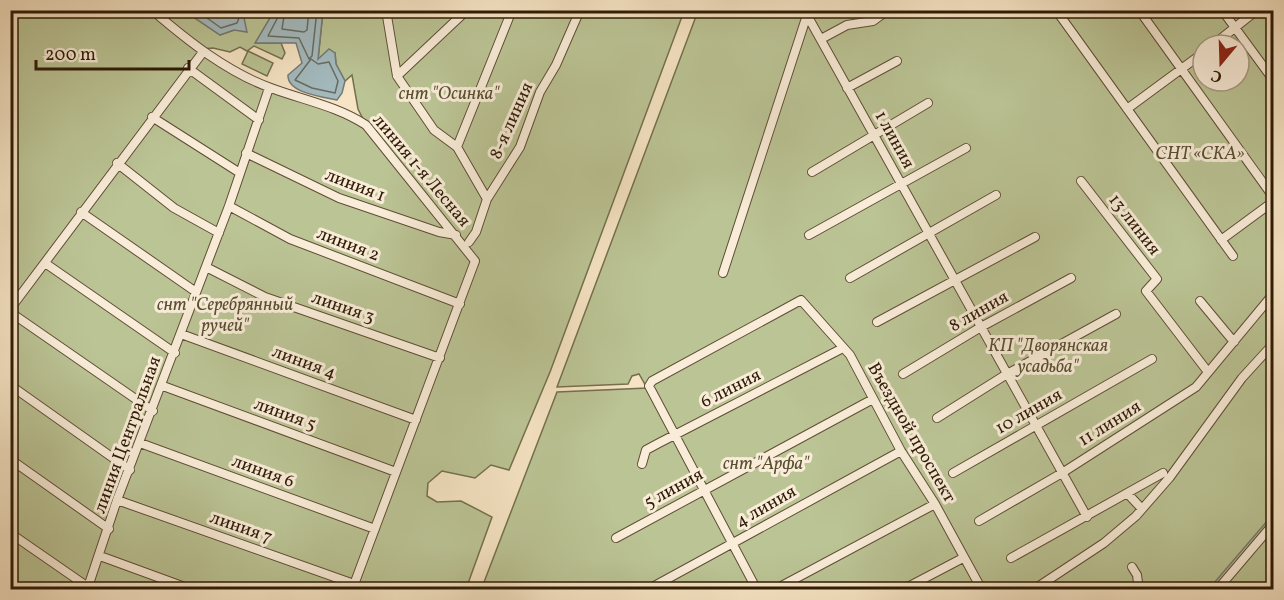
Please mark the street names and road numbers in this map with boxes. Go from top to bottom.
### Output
street label: 8-я линия [484,79,540,163]
street label: 1 линия [868,107,920,173]
street label: линия 1-я Лесная [366,109,476,233]
street label: линия 1 [321,163,389,209]
street label: 13 линия [1102,189,1166,261]
street label: линия 2 [313,222,383,268]
street label: 8 линия [945,285,1013,339]
street label: линия 3 [308,286,378,330]
street label: линия 4 [269,340,339,386]
street label: линия Центральная [88,353,168,517]
street label: Въездной проспект [861,358,961,508]
street label: 6 линия [696,363,766,415]
street label: 10 линия [991,383,1067,441]
street label: линия 5 [250,392,320,438]
street label: 11 линия [1074,395,1146,453]
street label: линия 6 [228,449,298,495]
street label: 5 линия [640,462,708,516]
street label: 4 линия [731,480,801,534]
street label: линия 7 [206,506,276,550]

